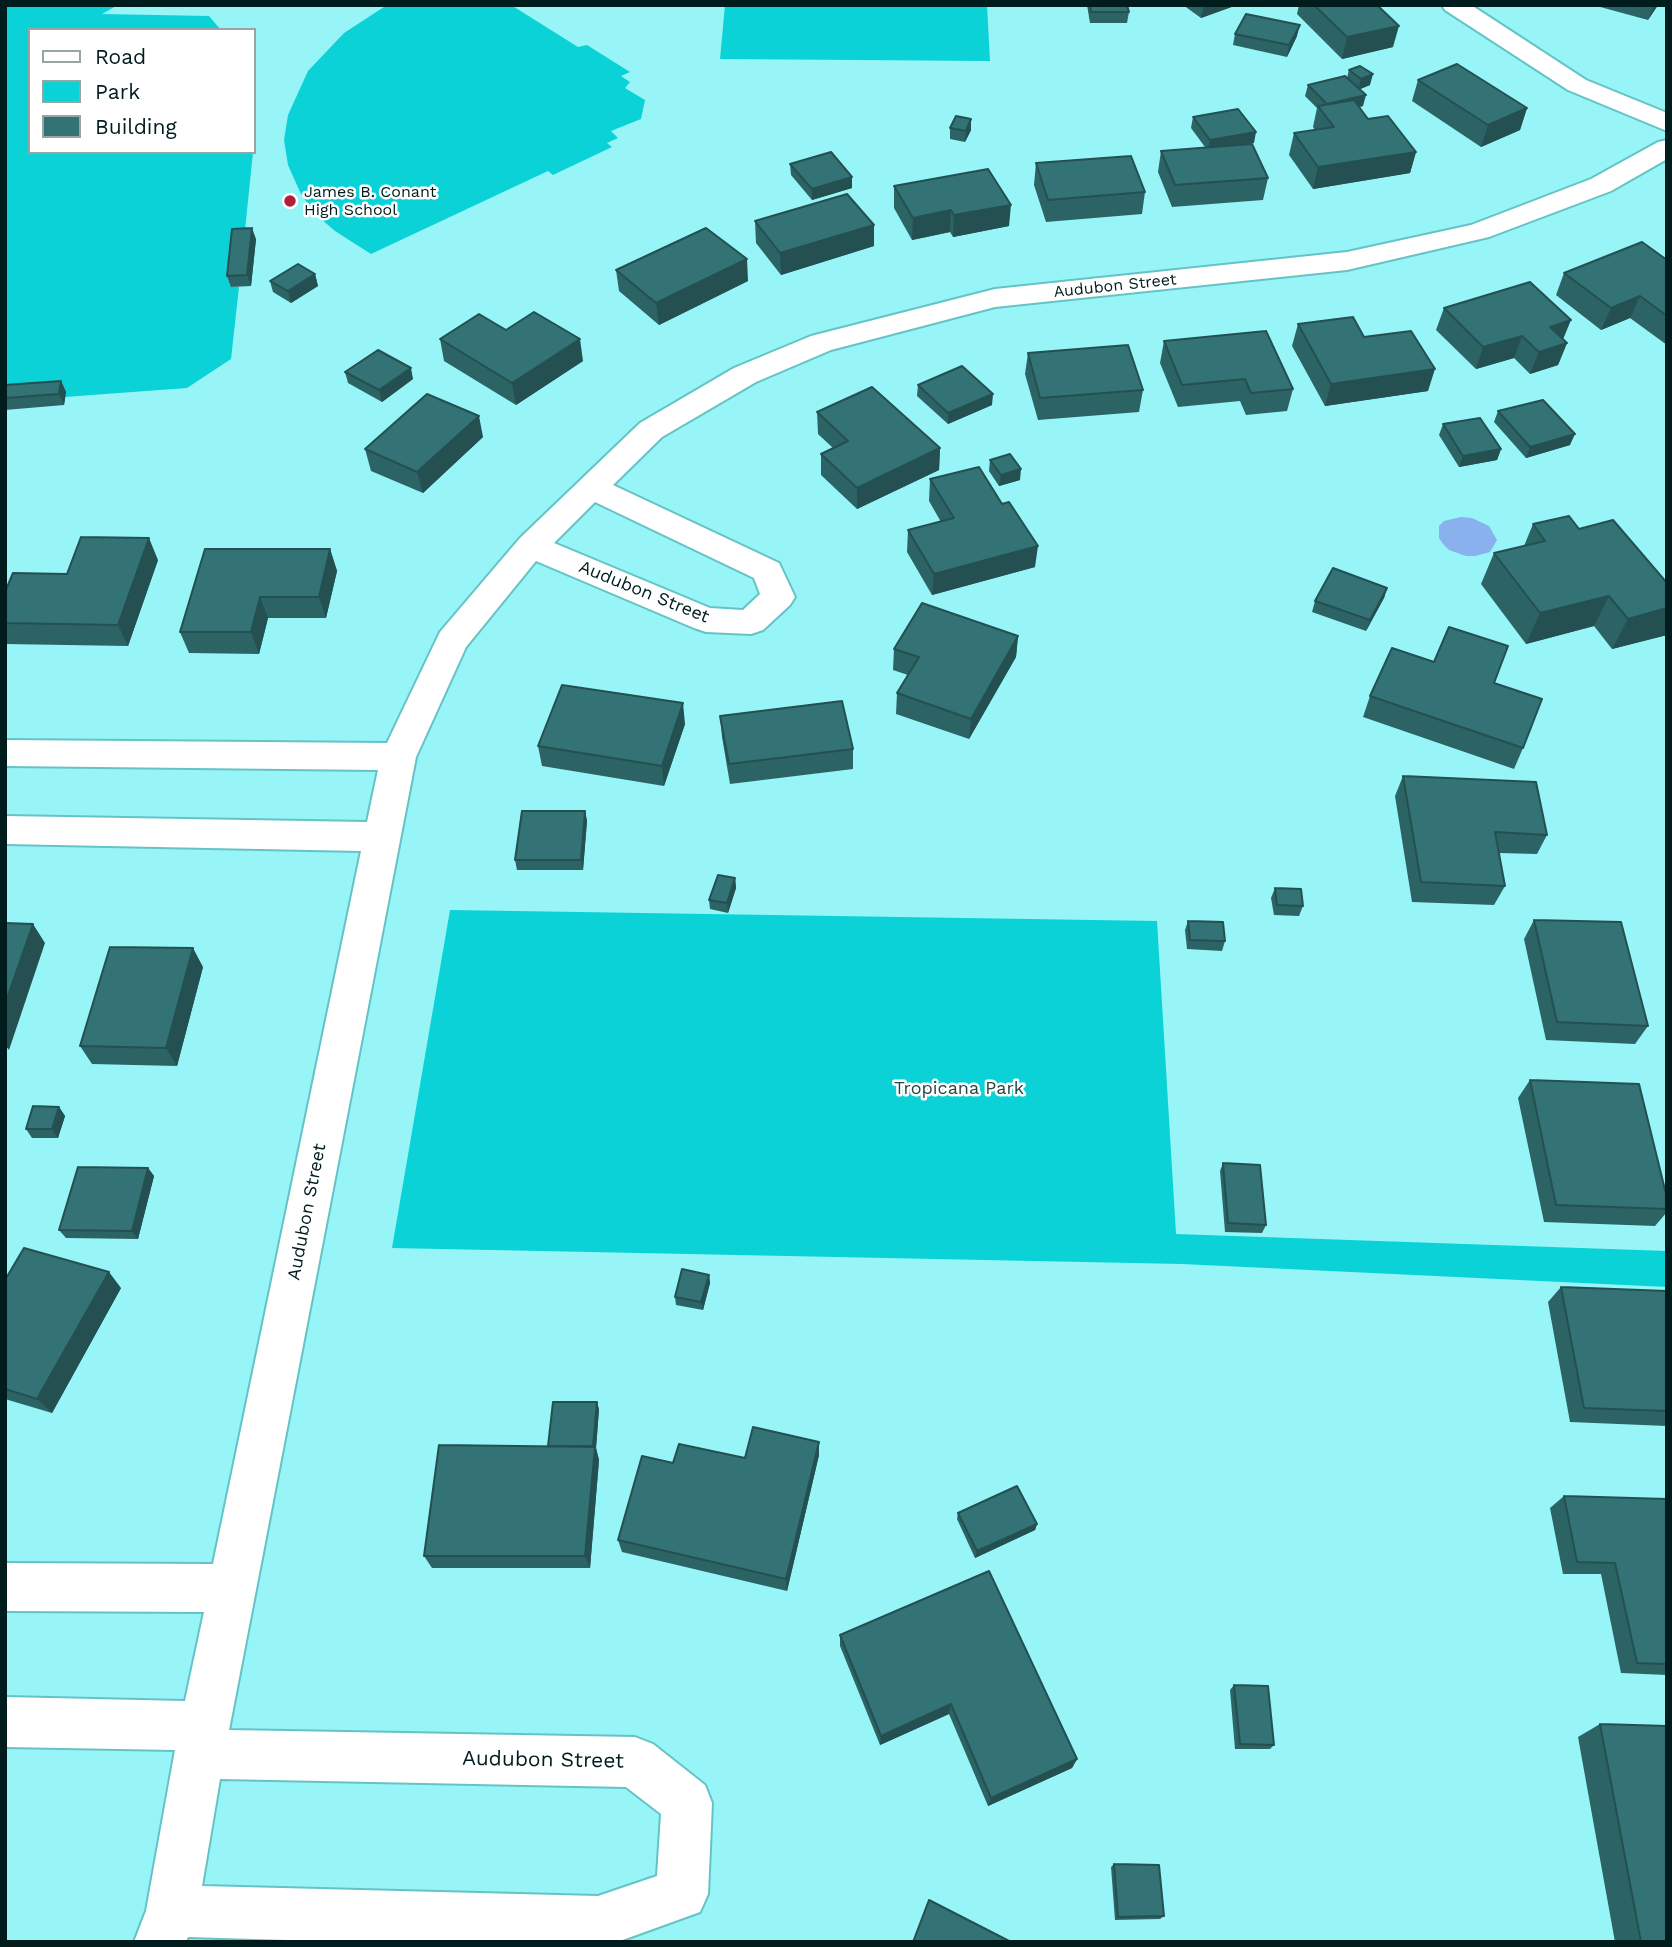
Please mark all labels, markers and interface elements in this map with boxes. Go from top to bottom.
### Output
legend [28,28,256,154]
text: Road [95,44,146,69]
text: Park [95,79,140,104]
text: Building [95,114,177,139]
place label: James B. Conant High School [304,182,436,220]
marker: James B. Conant High School [282,193,298,209]
street label: Audubon Street [1053,270,1177,302]
street label: Audubon Street [576,556,712,628]
park label: Tropicana Park [894,1078,1024,1100]
street label: Audubon Street [283,1142,331,1282]
street label: Audubon Street [462,1746,624,1774]

